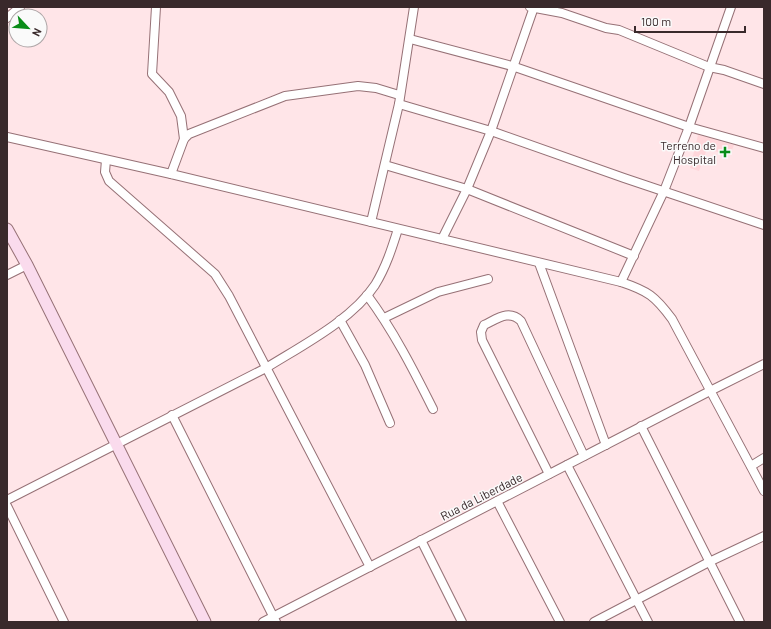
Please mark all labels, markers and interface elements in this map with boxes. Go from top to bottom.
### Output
north arrow [8,8,48,48]
scale bar [635,8,745,34]
text: 100 m [641,14,671,28]
text: N [30,26,45,39]
place label: Terreno de Hospital [660,138,716,166]
marker: Terreno de Hospital [719,146,731,158]
street label: Rua da Liberdade [438,469,524,523]

